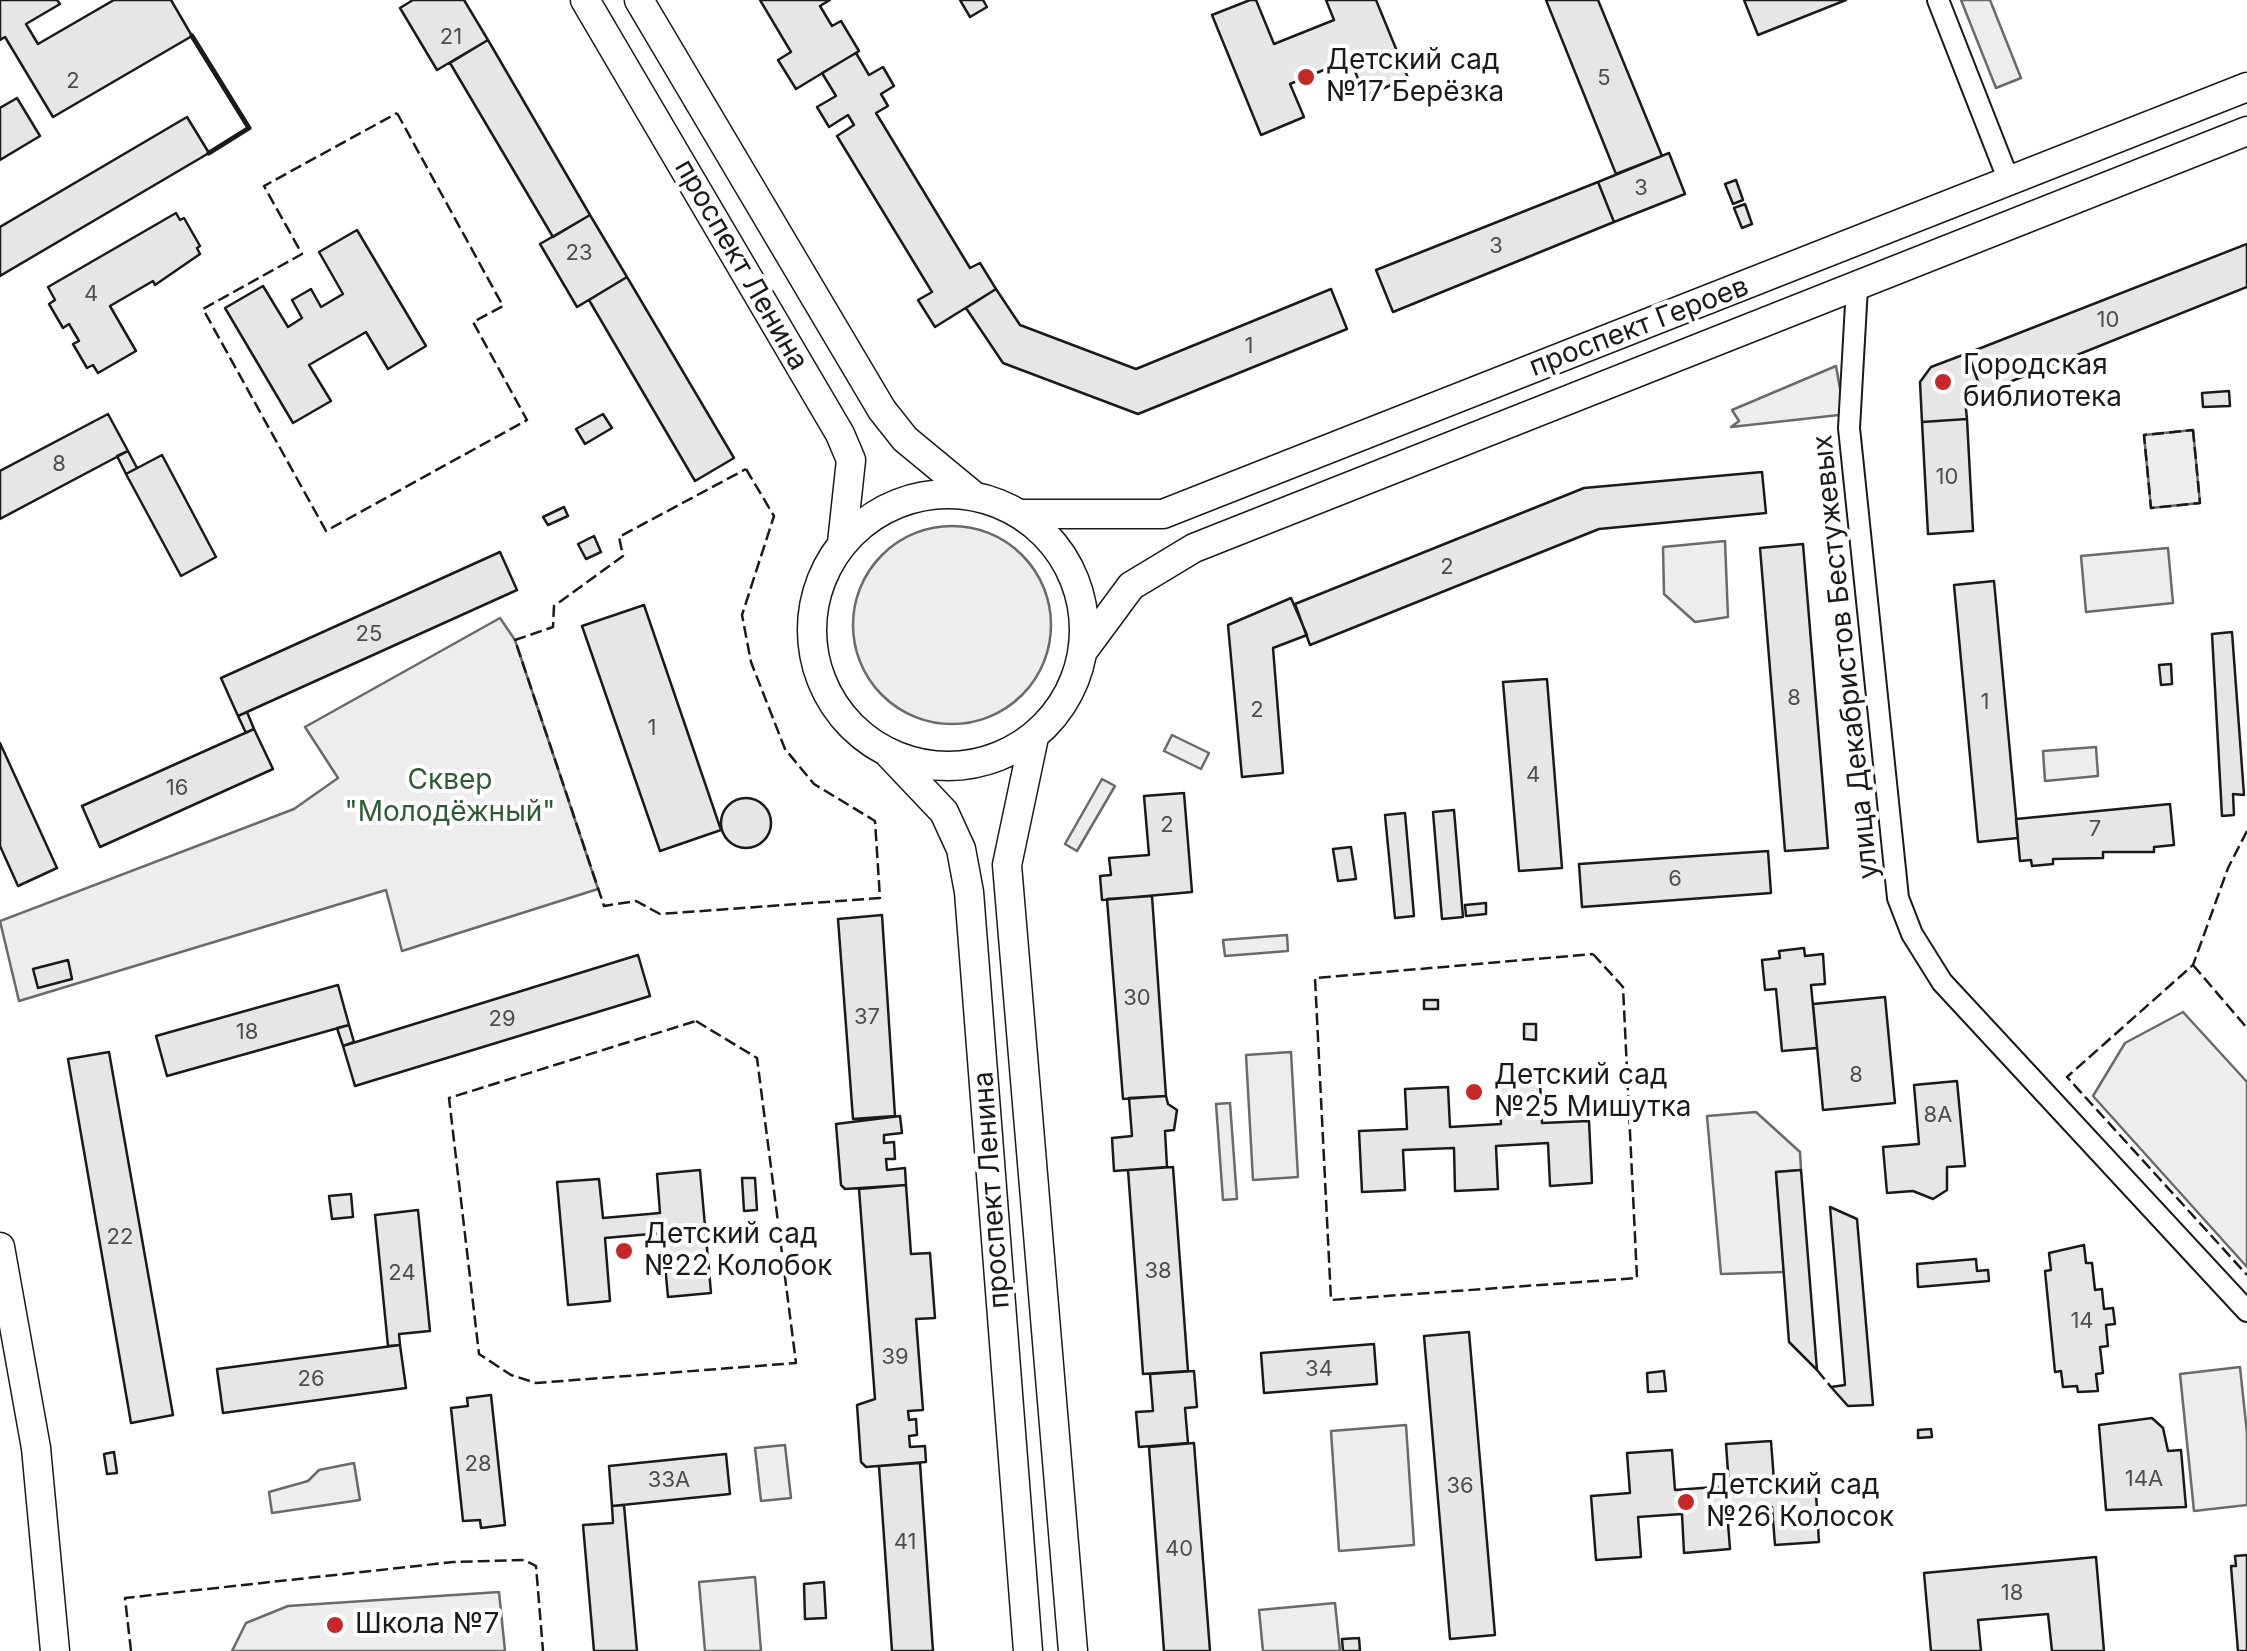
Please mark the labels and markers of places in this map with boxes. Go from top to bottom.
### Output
place label: Детский сад №17 Берёзка [1326,44,1504,110]
marker: Детский сад №17 Берёзка [1295,66,1317,88]
place label: Городская библиотека [1963,349,2122,415]
marker: Городская библиотека [1932,371,1954,393]
place label: Детский сад №25 Мишутка [1494,1059,1692,1125]
marker: Детский сад №25 Мишутка [1463,1081,1485,1103]
place label: Детский сад №22 Колобок [644,1218,833,1284]
marker: Детский сад №22 Колобок [613,1240,635,1262]
place label: Детский сад №26 Колосок [1706,1469,1894,1535]
marker: Детский сад №26 Колосок [1675,1491,1697,1513]
place label: Школа №7 [355,1608,499,1642]
marker: Школа №7 [324,1614,346,1636]

